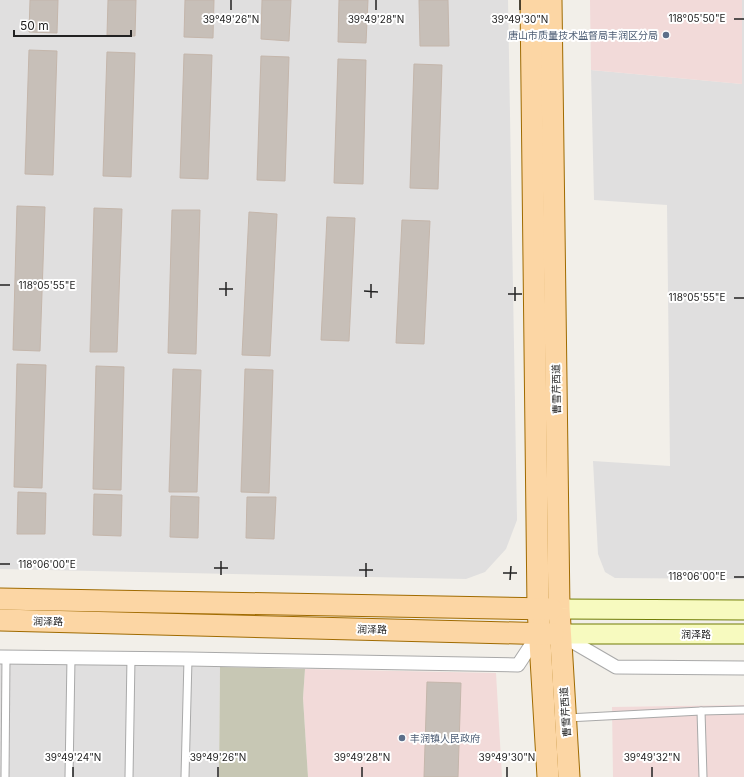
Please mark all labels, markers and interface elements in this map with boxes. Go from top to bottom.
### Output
scale bar [14,12,131,38]
text: 118°05'50"E [668,12,726,24]
text: 39°49'26"N [203,13,259,25]
text: 39°49'28"N [348,13,404,25]
text: 39°49'30"N [492,13,548,25]
text: 50 m [20,18,49,33]
place label: 唐山市质量技术监督局丰润区分局 [508,29,658,41]
marker: 唐山市质量技术监督局丰润区分局 [661,30,671,40]
text: 118°05'55"E [19,279,75,291]
text: 118°05'55"E [669,291,725,303]
street label: 曹雪芹西道 [550,364,562,414]
text: 118°06'00"E [18,558,76,570]
text: 118°06'00"E [668,570,726,582]
street label: 润泽路 [33,615,63,627]
street label: 润泽路 [357,623,387,635]
street label: 润泽路 [681,628,711,640]
street label: 曹雪芹西道 [557,687,573,737]
place label: 丰润镇人民政府 [410,732,480,744]
marker: 丰润镇人民政府 [397,733,407,743]
text: 39°49'24"N [45,751,101,763]
text: 39°49'26"N [190,751,246,763]
text: 39°49'28"N [334,751,390,763]
text: 39°49'30"N [479,751,535,763]
text: 39°49'32"N [624,751,680,763]

